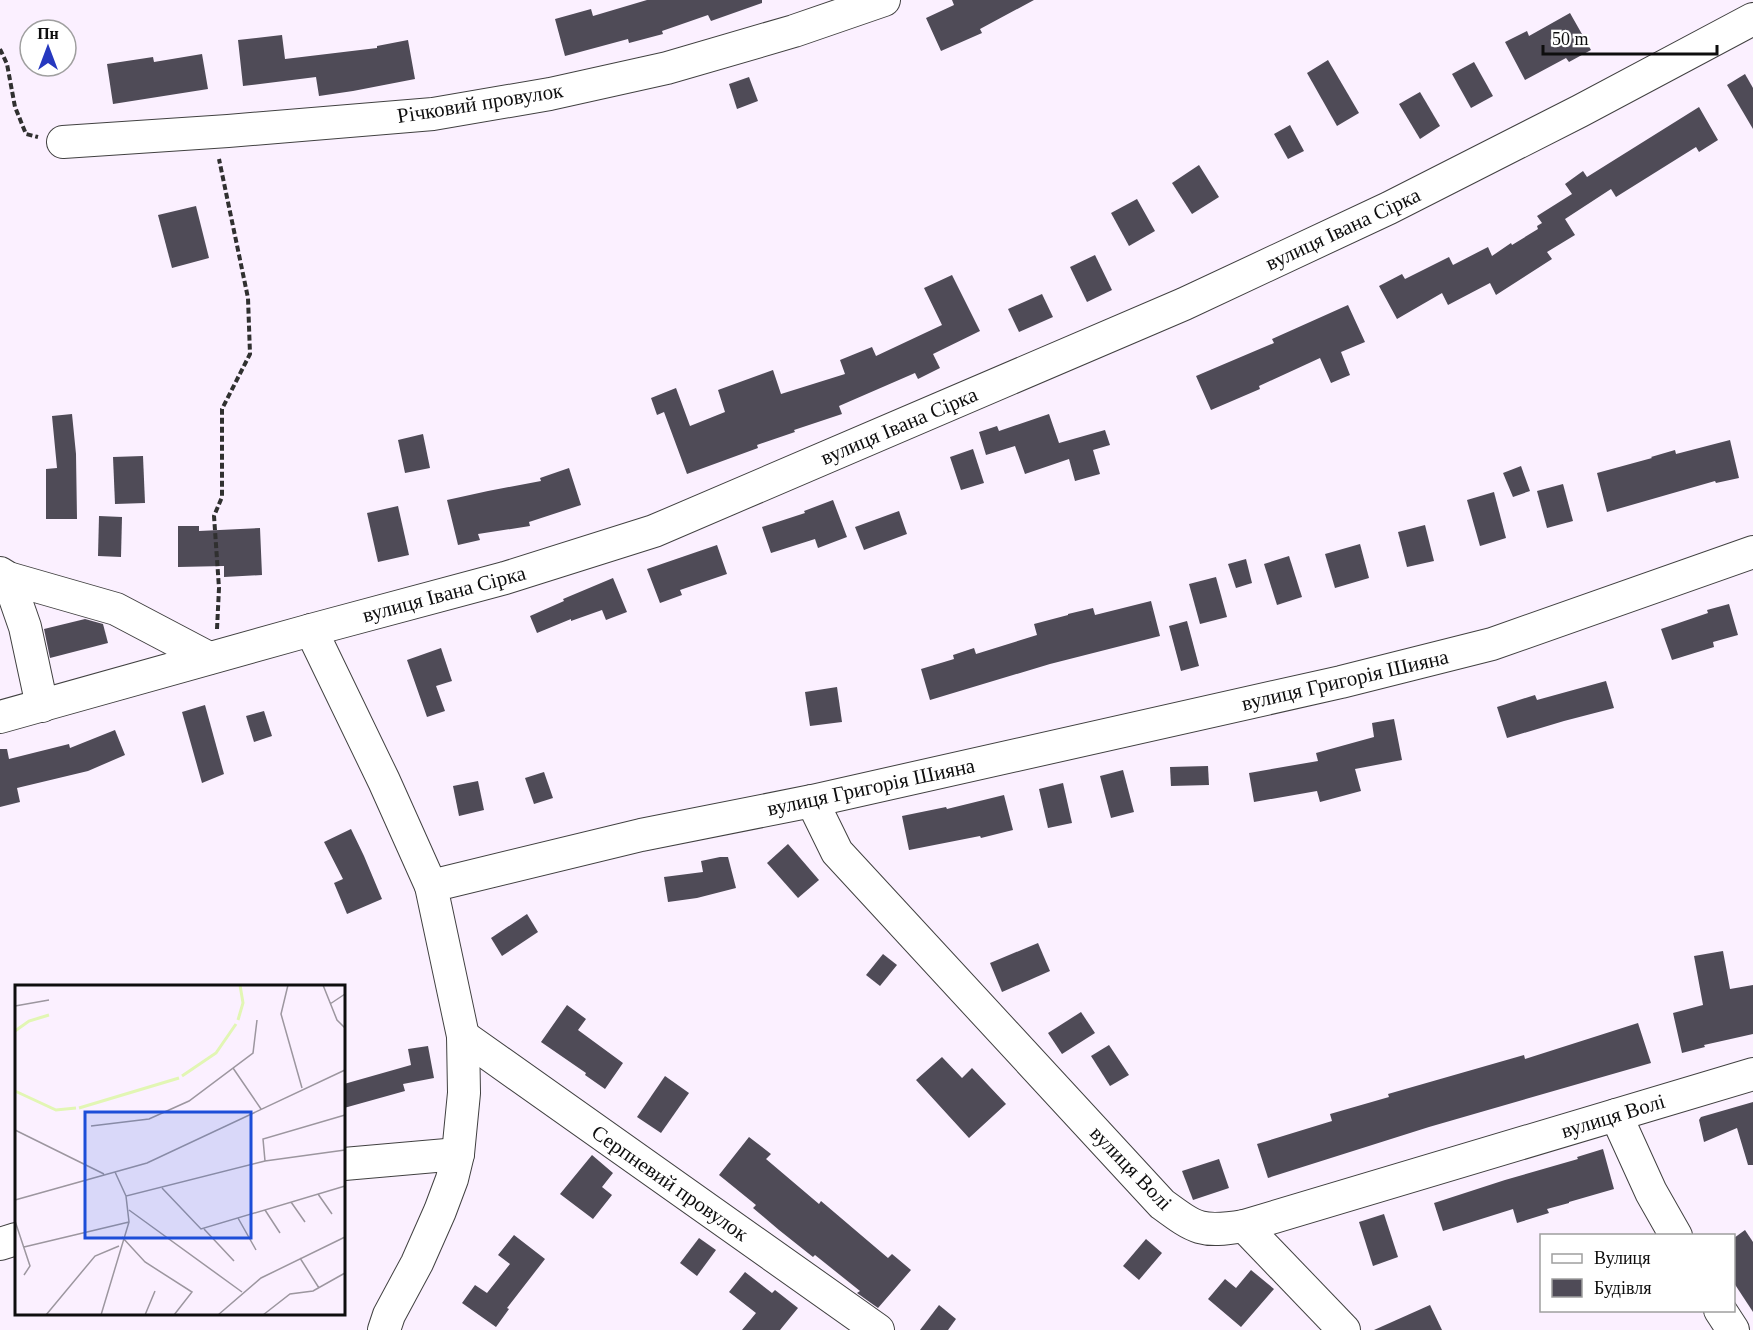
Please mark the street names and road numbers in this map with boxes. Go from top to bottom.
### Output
street label: Річковий провулок [395,78,565,128]
street label: вулиця Івана Сірка [1262,182,1425,275]
street label: вулиця Івана Сірка [817,382,982,470]
street label: вулиця Івана Сірка [360,560,529,627]
street label: вулиця Григорія Шияна [1239,644,1451,716]
street label: вулиця Григорія Шияна [765,753,978,821]
street label: вулиця Волі [1558,1089,1668,1143]
street label: Серпневий провулок [587,1120,754,1247]
street label: вулиця Волі [1085,1121,1177,1215]

